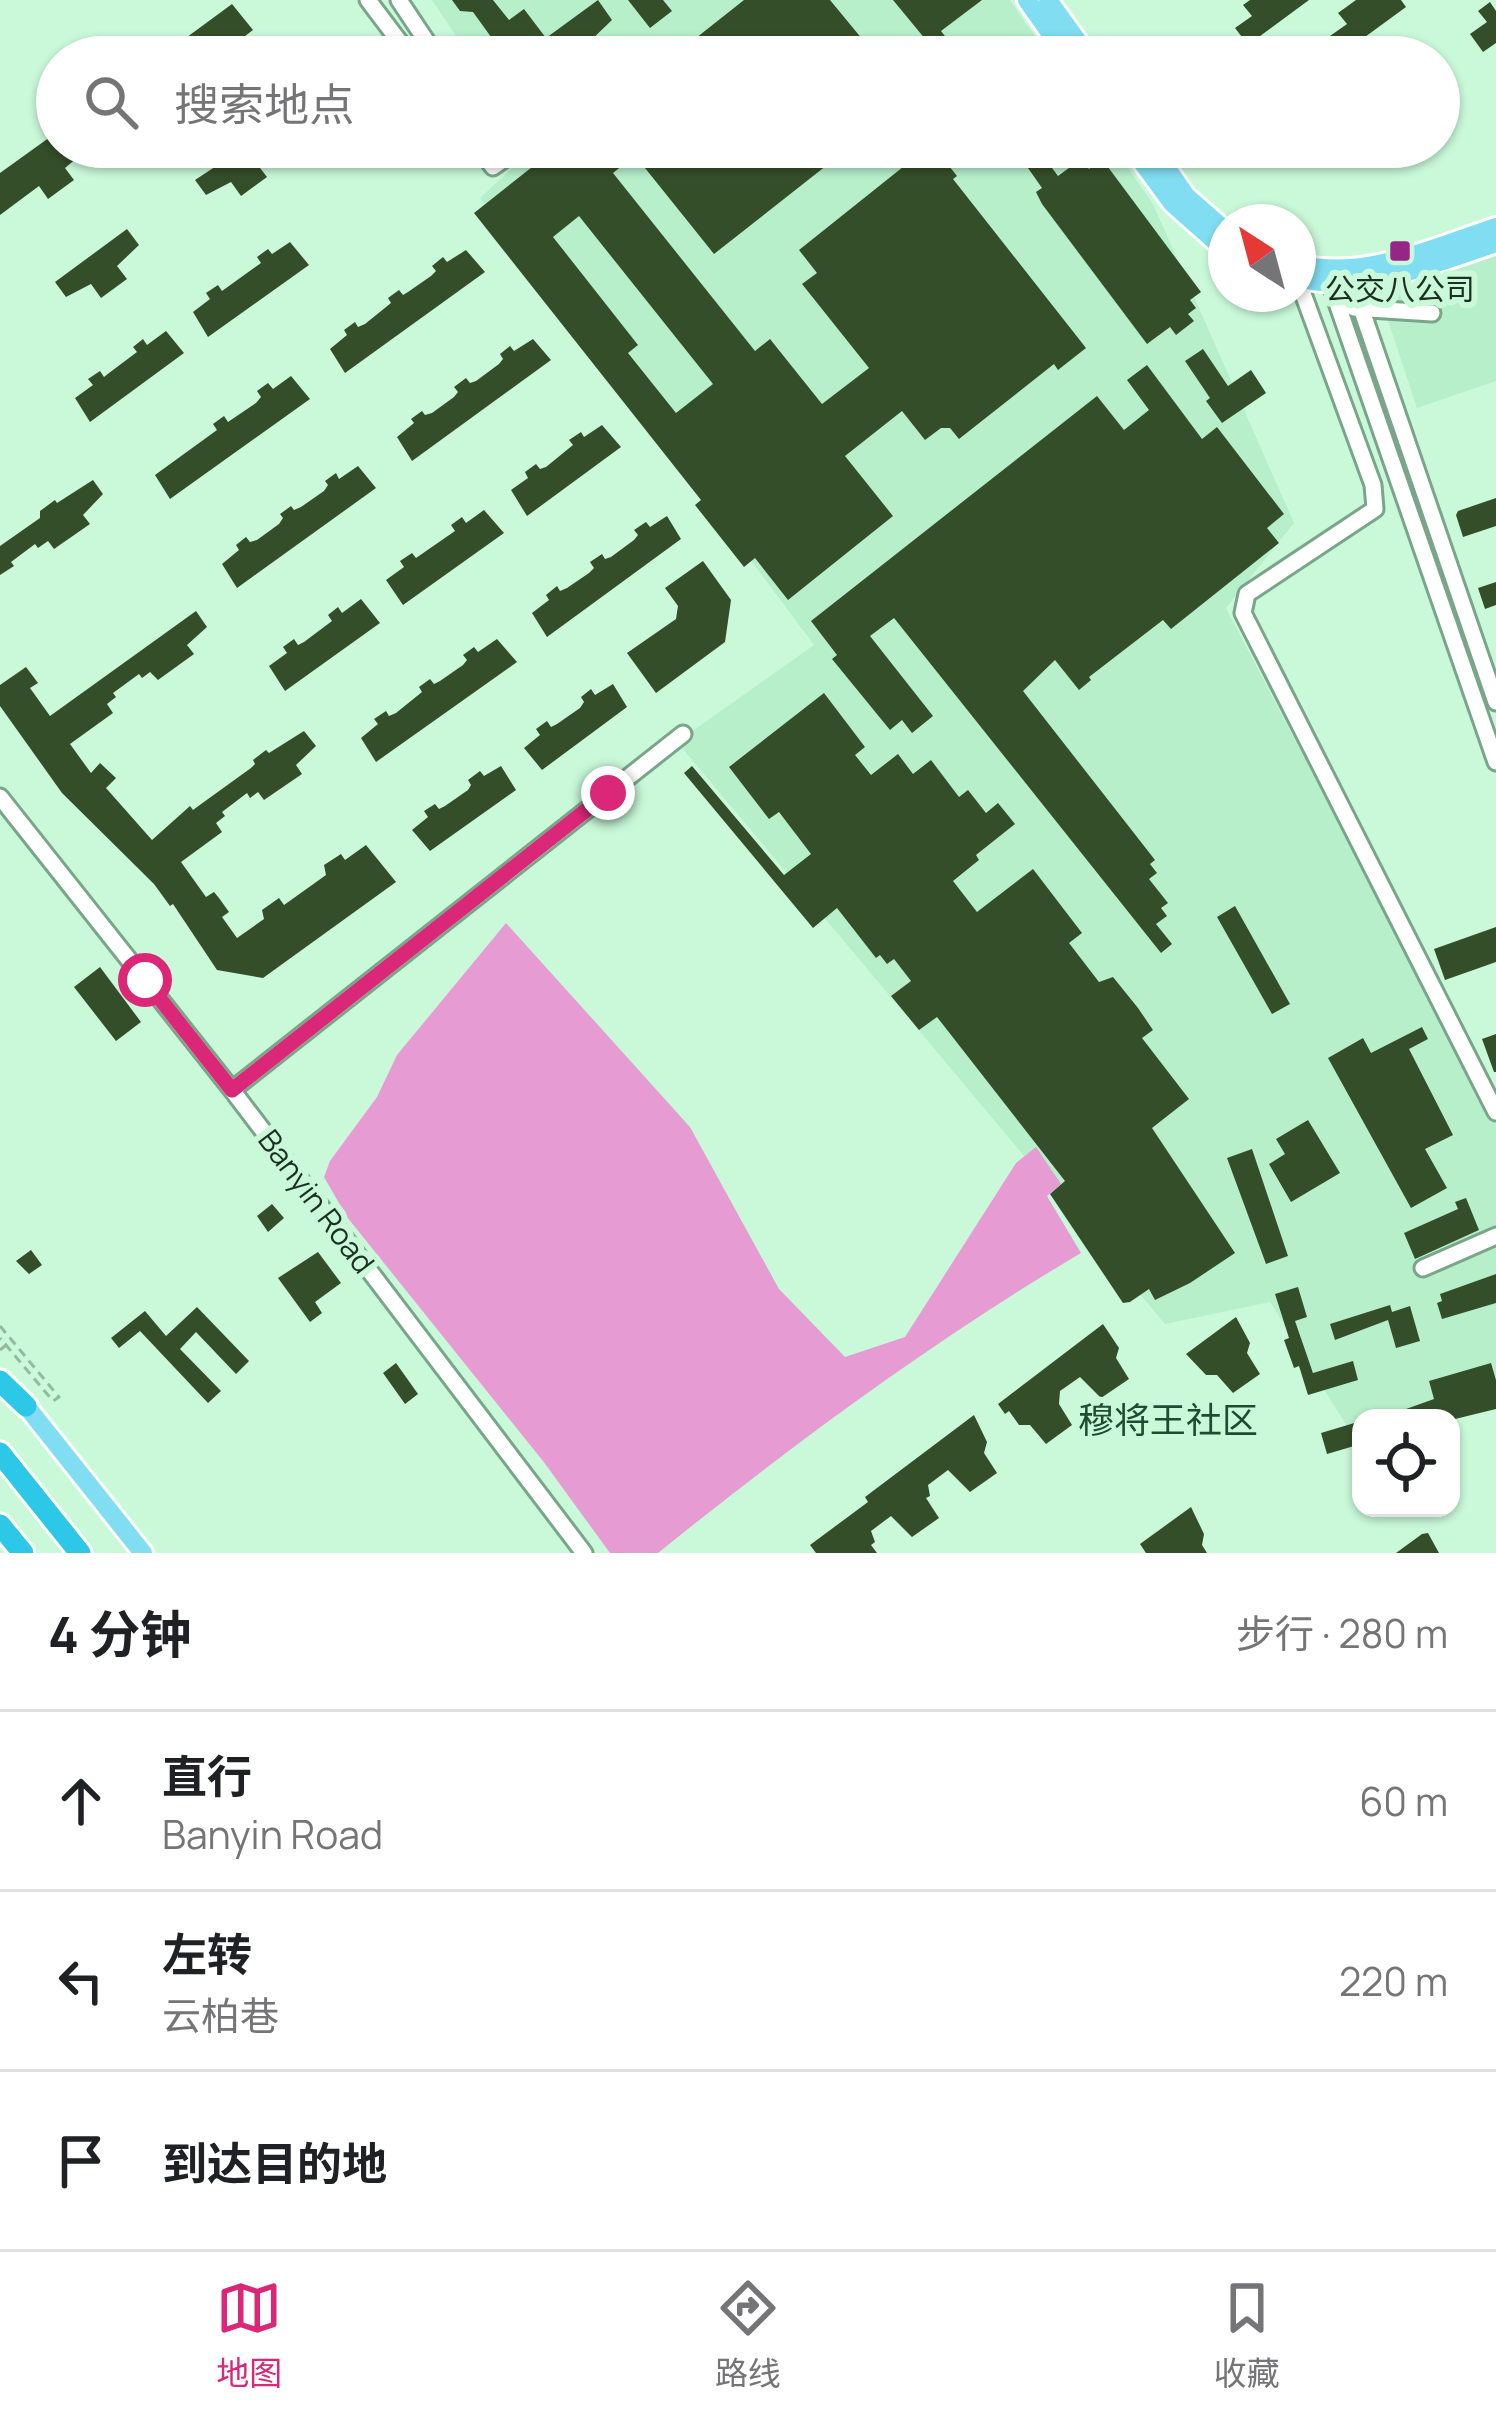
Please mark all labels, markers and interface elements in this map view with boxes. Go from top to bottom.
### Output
search box [36,36,1460,168]
icon: search [78,69,144,135]
text: 搜索地点 [174,73,354,135]
north arrow [1208,204,1316,312]
marker: 公交八公司 [1387,238,1413,264]
place label: 公交八公司 [1325,268,1475,309]
route end [581,766,635,820]
route start [118,953,172,1007]
street label: Banyin Road [249,1121,385,1281]
district label: 穆将王社区 [1078,1395,1258,1444]
map controls [1352,1409,1460,1517]
button: locate [1352,1409,1460,1517]
text: 4 分钟 [48,1599,191,1668]
text: 步行 · 280 m [1236,1606,1448,1660]
text: 直行 [162,1745,252,1807]
icon: ahead [48,1768,114,1834]
text: 60 m [1359,1774,1448,1828]
text: Banyin Road [162,1807,383,1861]
text: 左转 [162,1923,252,1985]
icon: left [48,1948,114,2014]
text: 220 m [1339,1954,1448,2008]
text: 云柏巷 [162,1988,279,2042]
icon: arrive [48,2128,114,2194]
text: 到达目的地 [162,2132,387,2194]
tab: 地图 [216,2275,282,2395]
tab: 路线 [715,2275,781,2395]
tab: 收藏 [1214,2275,1280,2395]

